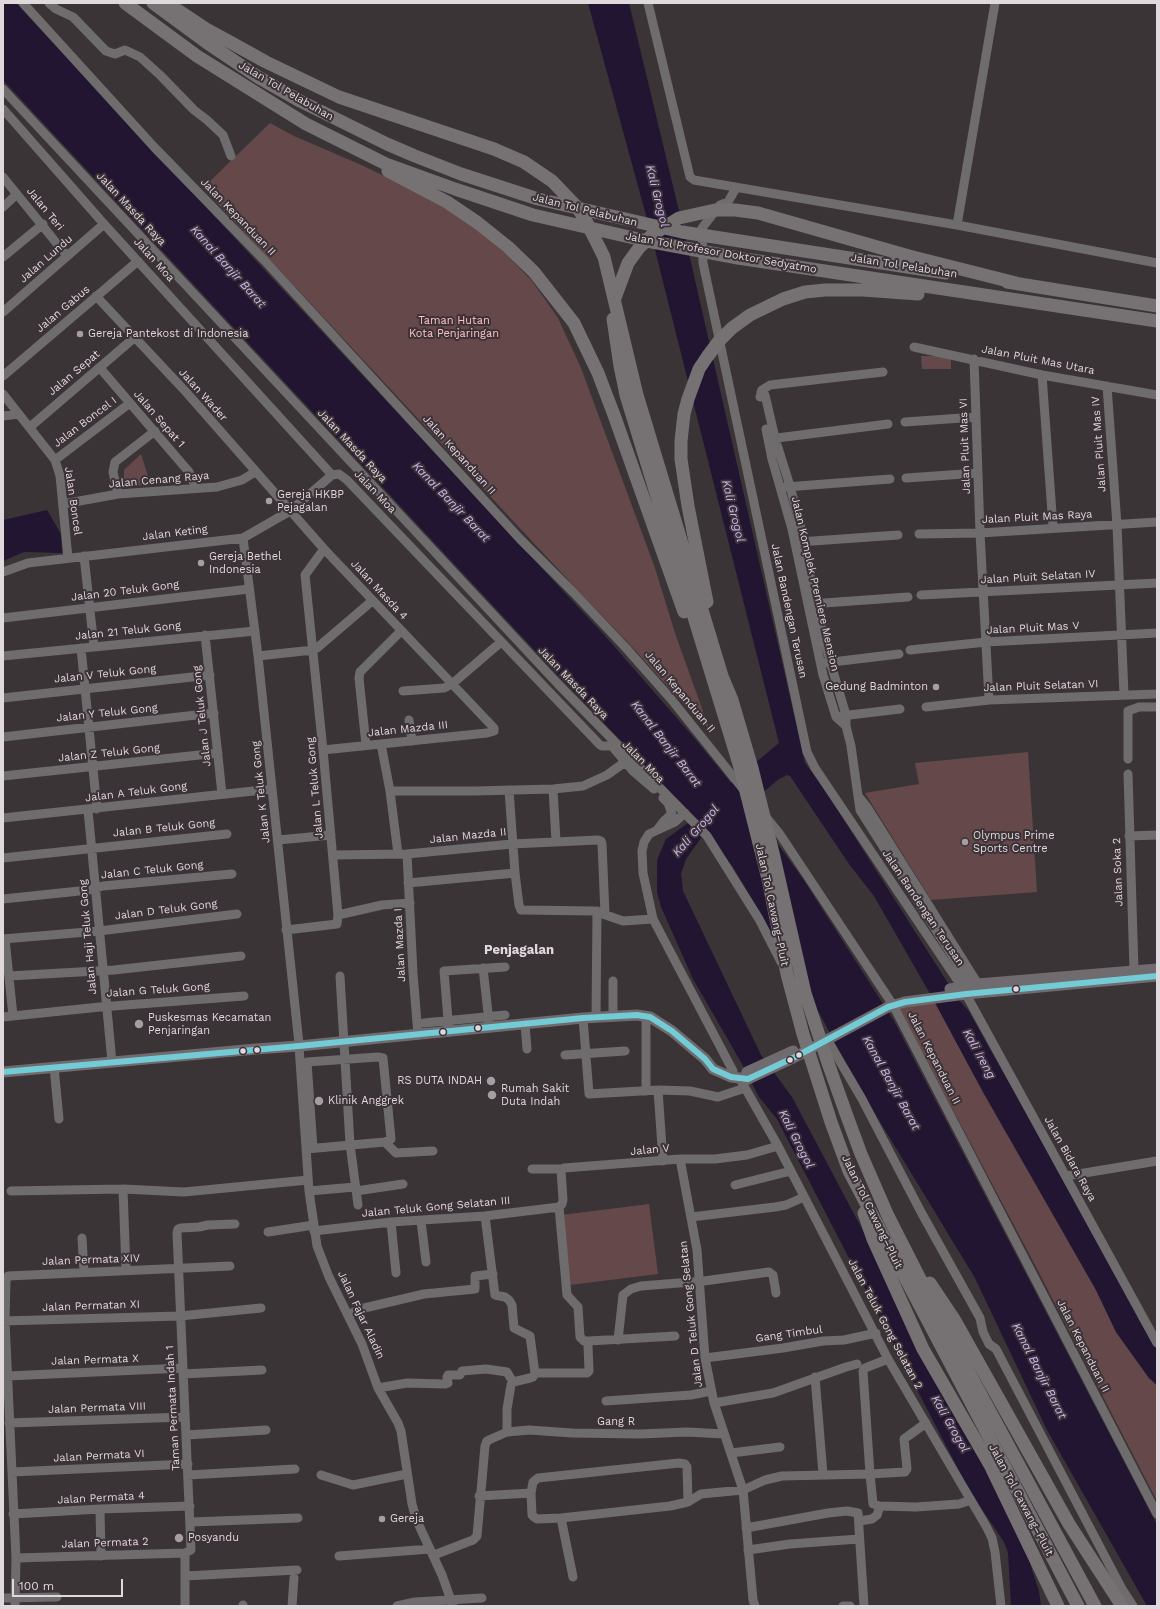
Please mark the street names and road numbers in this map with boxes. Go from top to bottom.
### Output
street label: Jalan Tol Pelabuhan [236,58,336,124]
street label: Jalan Masda Raya [94,170,168,248]
street label: Jalan Kepanduan II [198,176,278,258]
street label: Jalan Teri [24,185,66,233]
street label: Jalan Tol Pelabuhan [531,191,639,229]
street label: Jalan Tol Profesor Doktor Sedyatmo [624,230,818,276]
street label: Jalan Lundu [17,232,75,286]
street label: Jalan Moa [131,235,177,285]
street label: Jalan Tol Pelabuhan [850,251,958,281]
street label: Jalan Gabus [33,283,93,335]
street label: Jalan Pluit Mas Utara [980,343,1096,377]
street label: Jalan Sepat [46,348,102,398]
street label: Jalan Wader [176,366,230,424]
street label: Jalan Sepat 1 [131,388,187,450]
street label: Jalan Boncel I [51,394,119,450]
street label: Jalan Pluit Mas IV [1089,396,1109,492]
street label: Jalan Pluit Mas VI [957,398,973,494]
street label: Jalan Masda Raya [315,407,389,485]
street label: Jalan Kepanduan II [420,413,498,497]
street label: Jalan Boncel [62,466,84,536]
street label: Jalan Moa [351,468,399,516]
street label: Jalan Cenang Raya [108,469,210,491]
street label: Jalan Komplek Premiere Mension [788,495,842,673]
street label: Jalan Pluit Mas Raya [981,508,1093,526]
street label: Jalan Keting [142,522,208,544]
street label: Jalan Bandengan Terusan [768,543,810,679]
street label: Jalan Masda 4 [348,557,410,623]
street label: Jalan Pluit Selatan IV [980,567,1096,587]
street label: Jalan 20 Teluk Gong [70,578,180,604]
street label: Jalan 21 Teluk Gong [75,619,181,643]
street label: Jalan Pluit Mas V [986,619,1080,637]
street label: Jalan Masda Raya [535,644,611,722]
street label: Jalan Kepanduan II [642,649,718,735]
street label: Jalan V Teluk Gong [53,662,157,686]
street label: Jalan J Teluk Gong [190,665,214,767]
street label: Jalan Pluit Selatan VI [983,677,1099,695]
street label: Jalan Y Teluk Gong [56,701,158,725]
street label: Jalan Mazda III [367,718,449,740]
street label: Jalan L Teluk Gong [304,737,326,839]
street label: Jalan Moa [619,738,667,786]
street label: Jalan K Teluk Gong [249,740,273,844]
street label: Jalan Z Teluk Gong [57,741,161,765]
street label: Jalan A Teluk Gong [84,779,188,805]
street label: Jalan B Teluk Gong [112,816,216,840]
street label: Jalan Mazda II [429,825,507,847]
street label: Jalan Soka 2 [1110,838,1126,906]
street label: Jalan Tol Cawang–Pluit [753,843,791,967]
street label: Jalan Bandengan Terusan [879,847,967,969]
street label: Jalan C Teluk Gong [100,858,204,882]
street label: Jalan Haji Teluk Gong [76,879,100,995]
street label: Jalan D Teluk Gong [114,897,218,923]
street label: Jalan Mazda I [391,908,409,982]
street label: Jalan G Teluk Gong [106,980,210,1000]
street label: Jalan Kepanduan II [905,1009,963,1107]
street label: Jalan Bidara Raya [1041,1114,1099,1204]
street label: Jalan V [630,1142,670,1158]
street label: Jalan Tol Cawang–Pluit [839,1153,905,1271]
street label: Jalan Teluk Gong Selatan III [361,1194,511,1220]
street label: Jalan D Teluk Gong Selatan [677,1240,705,1388]
street label: Jalan Permata XIV [42,1252,140,1268]
street label: Jalan Teluk Gong Selatan 2 [845,1256,925,1392]
street label: Jalan Fajar Aladin [335,1269,387,1361]
street label: Jalan Kepanduan II [1054,1297,1112,1395]
street label: Jalan Permatan XI [42,1298,140,1314]
street label: Gang Timbul [755,1323,823,1345]
street label: Taman Permata Indah 1 [163,1345,183,1471]
street label: Jalan Permata X [51,1352,139,1368]
street label: Jalan Permata VIII [48,1400,146,1416]
street label: Gang R [597,1415,635,1429]
street label: Jalan Tol Cawang–Pluit [986,1442,1056,1558]
street label: Jalan Permata VI [53,1447,145,1465]
street label: Jalan Permata 4 [57,1489,145,1507]
street label: Jalan Permata 2 [61,1535,149,1551]

